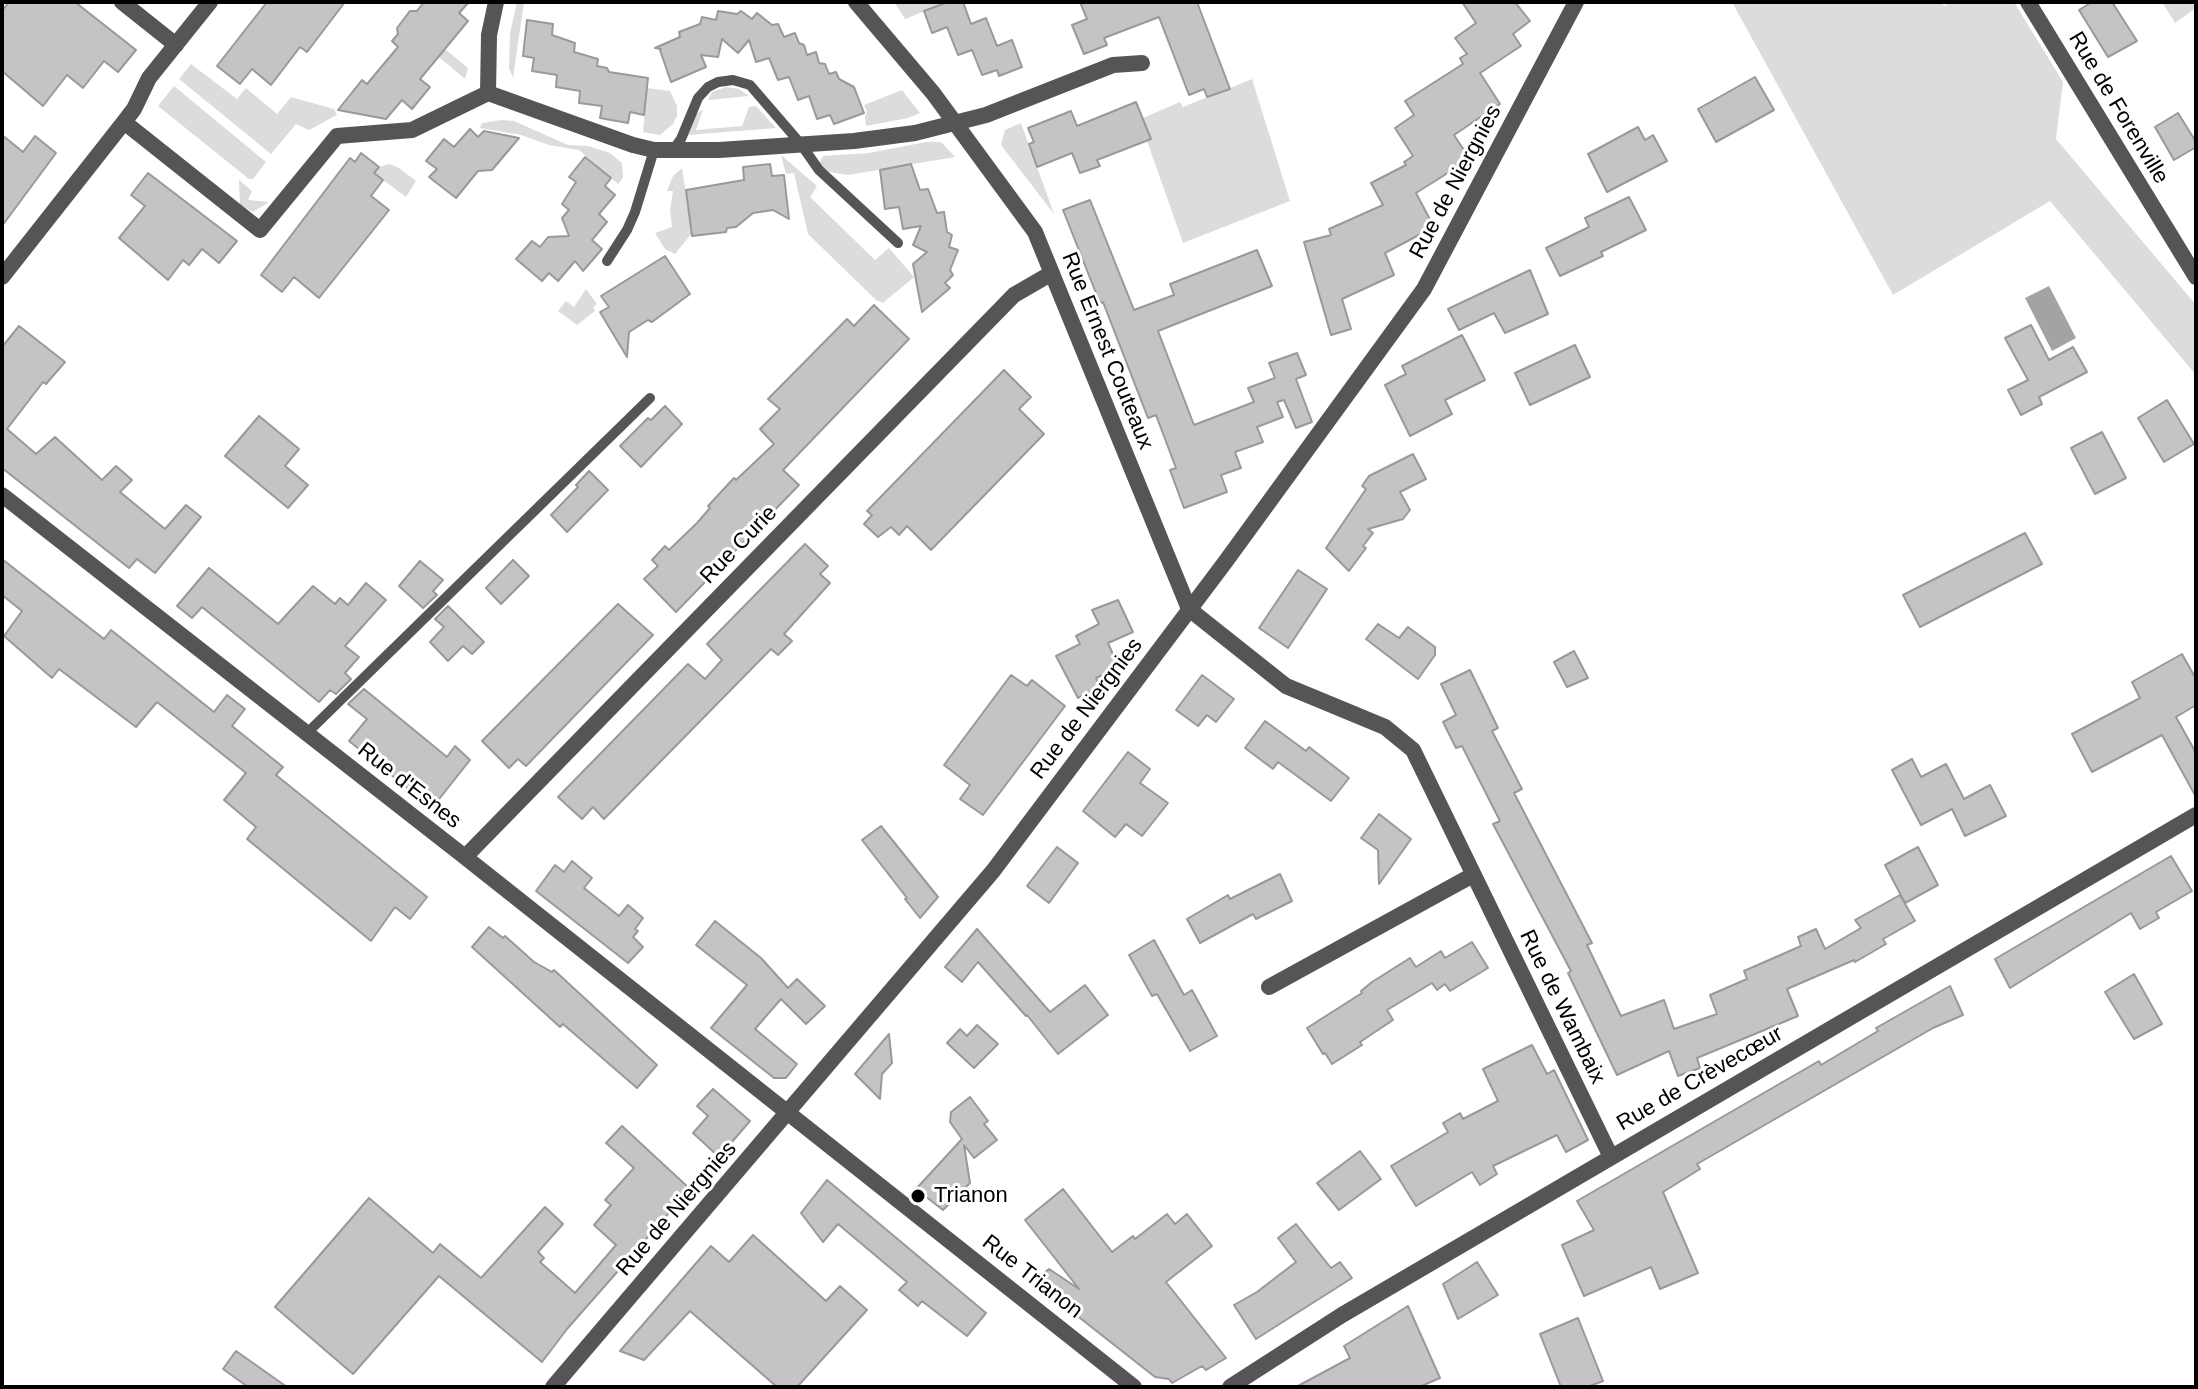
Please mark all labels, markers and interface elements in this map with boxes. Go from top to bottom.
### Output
street label: Rue de Forenville [2062,27,2174,189]
street label: Rue de Niergnies [1404,101,1508,263]
street label: Rue Ernest Couteaux [1055,249,1159,453]
street label: Rue Curie [695,500,783,590]
street label: Rue de Niergnies [1025,633,1149,785]
street label: Rue d'Esnes [352,737,466,835]
street label: Rue de Wambaix [1513,926,1611,1088]
street label: Rue de Crèvecœur [1612,1021,1788,1137]
street label: Rue de Niergnies [611,1136,743,1282]
place label: Trianon [934,1183,1008,1209]
marker: Trianon [909,1187,927,1205]
street label: Rue Trianon [976,1230,1088,1324]

